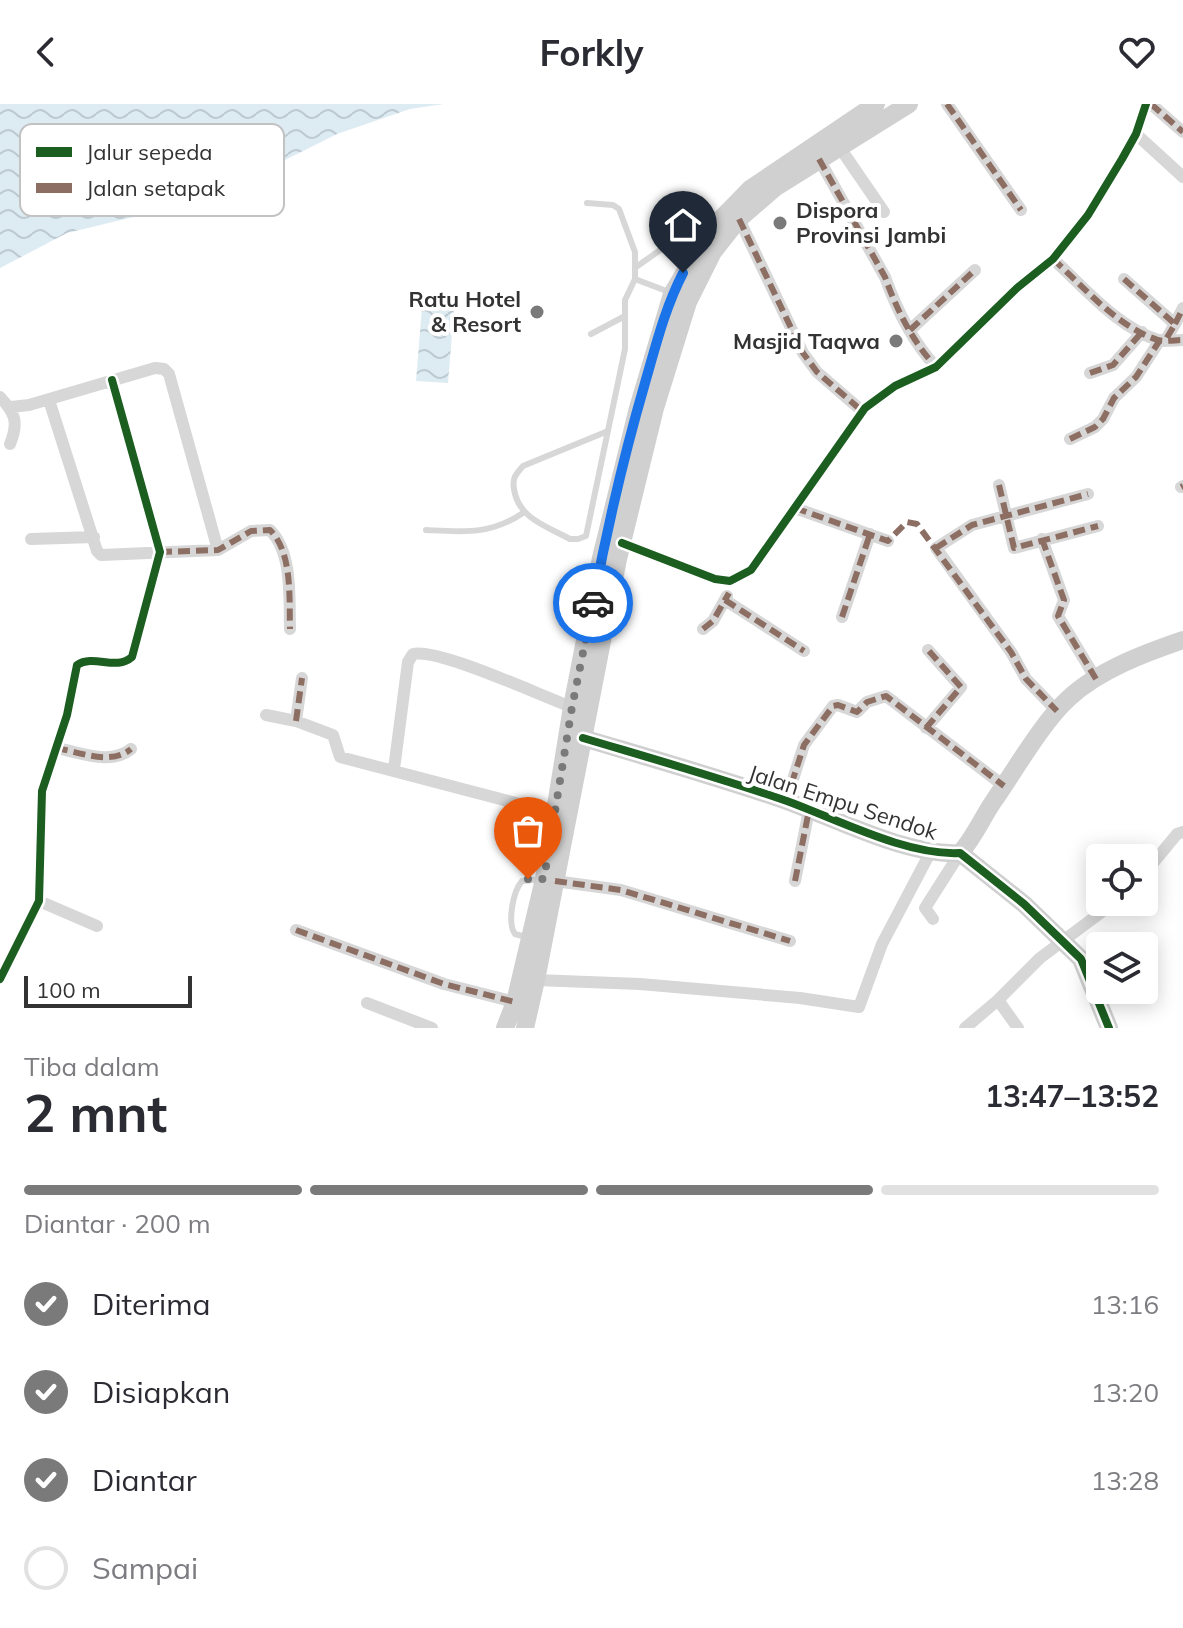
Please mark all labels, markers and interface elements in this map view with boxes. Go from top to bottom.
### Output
icon: back [24,30,68,74]
text: Forkly [539,30,644,75]
icon: heart [1115,30,1159,74]
legend [20,124,284,216]
text: Jalur sepeda [86,138,213,166]
text: Jalan setapak [86,174,226,202]
pin [649,191,717,273]
place label: Dispora Provinsi Jambi [796,196,946,249]
icon: home [661,203,705,247]
marker: Dispora Provinsi Jambi [771,214,789,232]
place label: Ratu Hotel & Resort [409,285,521,338]
marker: Ratu Hotel & Resort [528,303,546,321]
place label: Masjid Taqwa [733,327,880,355]
marker: Masjid Taqwa [887,332,905,350]
courier [553,563,633,643]
icon: car [571,581,615,625]
street label: Jalan Empu Sendok [745,758,942,846]
pin [494,797,562,879]
icon: bag [506,809,550,853]
map controls [1086,844,1158,1004]
button: locate [1086,844,1158,916]
button: layers [1086,932,1158,1004]
scale bar [24,972,192,1008]
text: 100 m [36,976,101,1004]
text: Tiba dalam [24,1050,160,1083]
text: 13:47–13:52 [985,1077,1159,1115]
text: 2 mnt [24,1080,167,1145]
text: Diantar · 200 m [24,1207,211,1240]
icon: check [24,1282,68,1326]
text: Diterima [92,1285,211,1323]
text: 13:16 [1091,1288,1159,1321]
icon: check [24,1370,68,1414]
text: Disiapkan [92,1373,230,1411]
text: 13:20 [1091,1376,1159,1409]
icon: check [24,1458,68,1502]
text: Diantar [92,1461,197,1499]
text: 13:28 [1091,1464,1159,1497]
text: Sampai [92,1549,198,1587]

